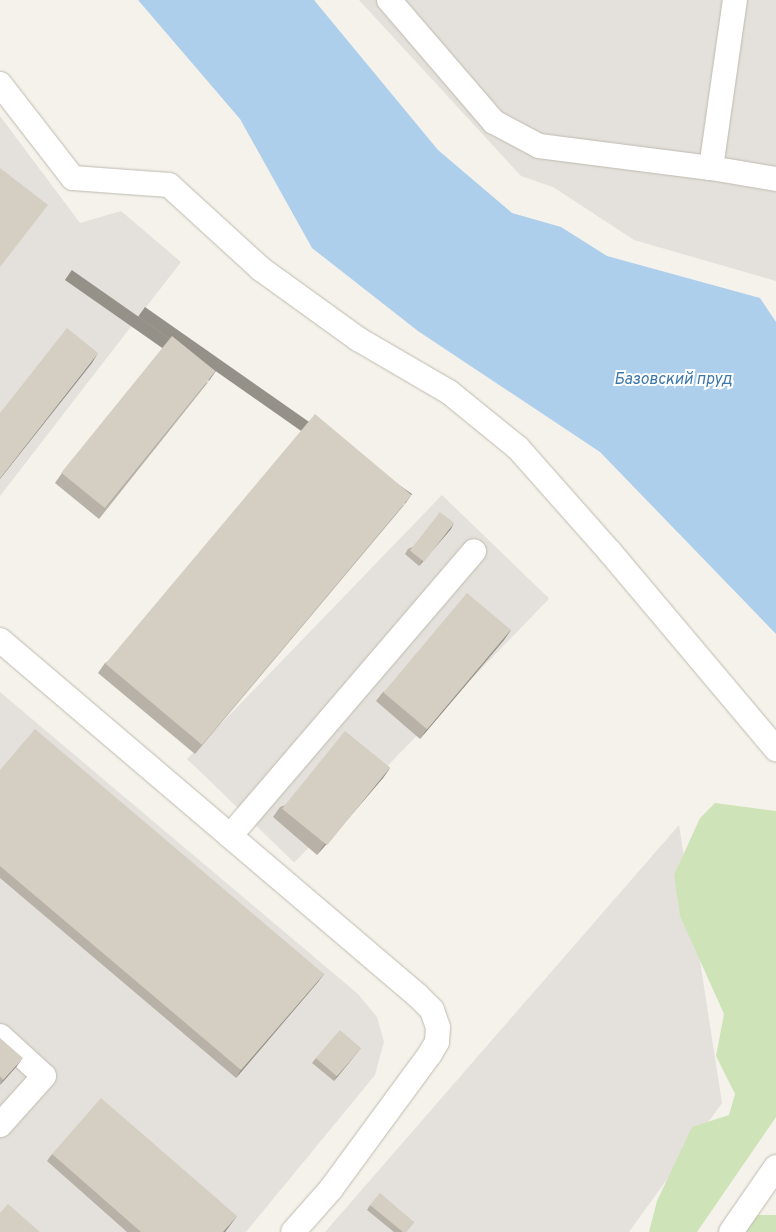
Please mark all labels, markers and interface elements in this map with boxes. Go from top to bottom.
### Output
water label: Базовский пруд [614,370,732,390]

